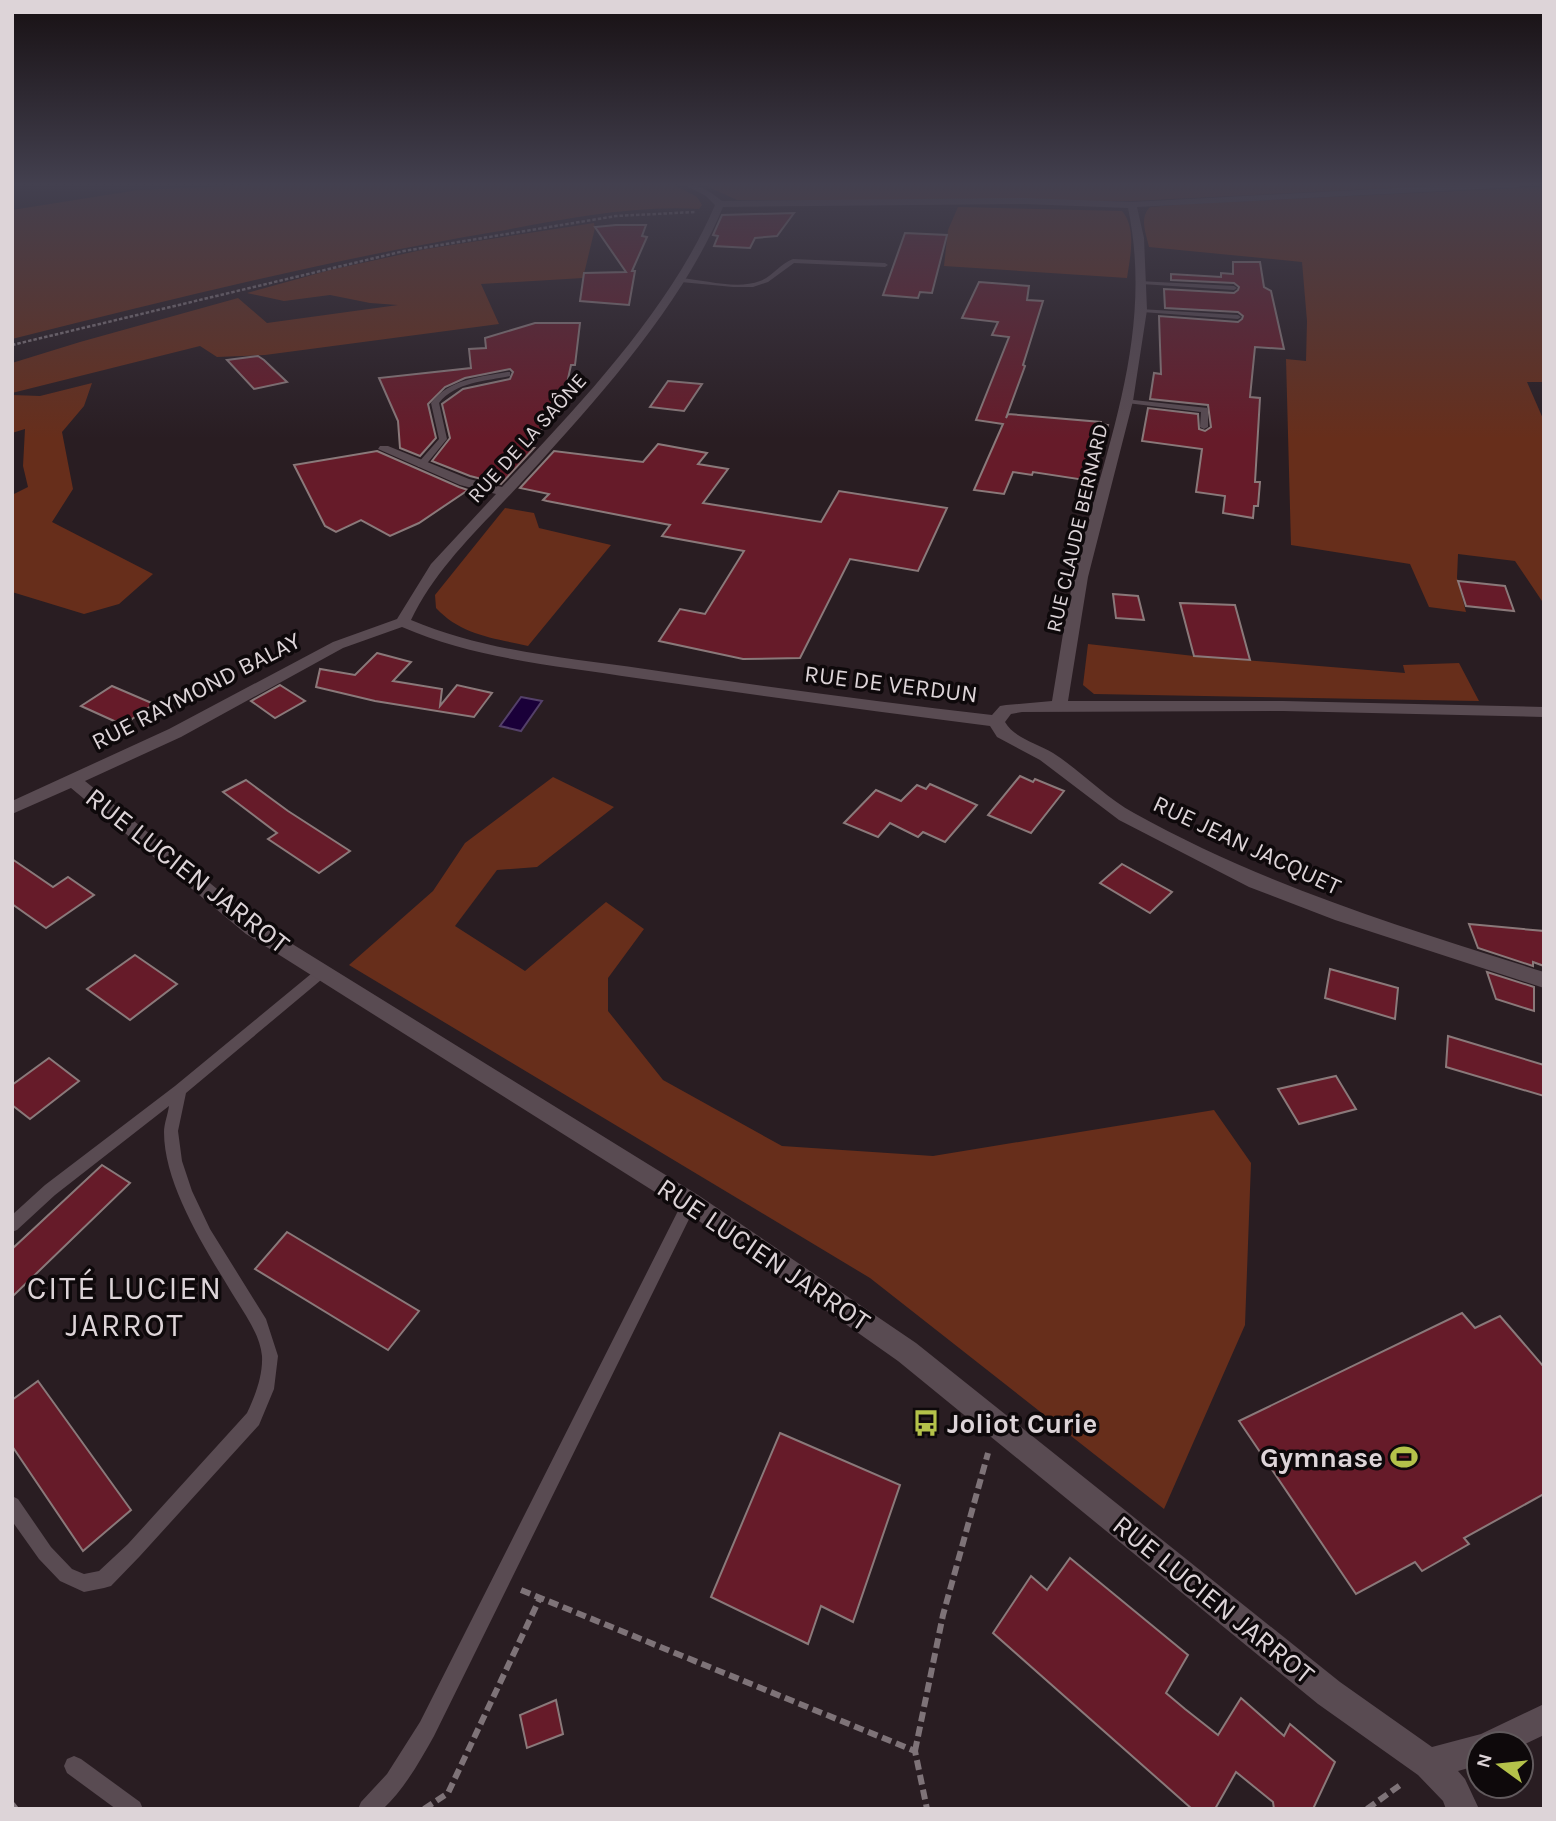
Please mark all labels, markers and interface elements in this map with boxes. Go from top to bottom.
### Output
street label: RUE DE LA SAÔNE [463,369,591,507]
street label: RUE CLAUDE BERNARD [1041,421,1113,635]
street label: RUE RAYMOND BALAY [87,626,305,756]
street label: RUE DE VERDUN [803,659,979,709]
street label: RUE LUCIEN JARROT [79,781,296,960]
street label: RUE JEAN JACQUET [1149,789,1345,901]
street label: RUE LUCIEN JARROT [651,1171,876,1338]
district label: CITÉ LUCIEN JARROT [27,1268,223,1344]
place label: Joliot Curie [947,1407,1097,1440]
bus stop icon: Joliot Curie [911,1408,941,1438]
place label: Gymnase [1260,1441,1383,1474]
sports icon: Gymnase [1389,1442,1419,1472]
street label: RUE LUCIEN JARROT [1106,1508,1321,1691]
north arrow [1465,1730,1535,1800]
text: N [1472,1751,1497,1770]

